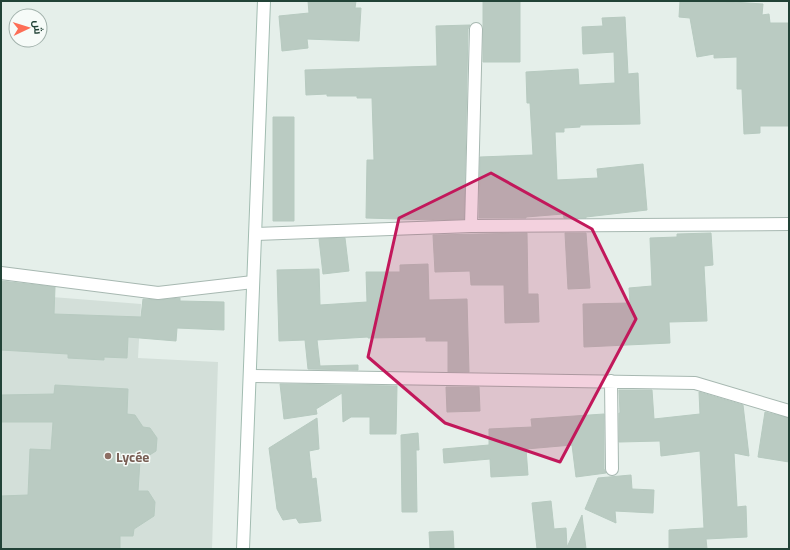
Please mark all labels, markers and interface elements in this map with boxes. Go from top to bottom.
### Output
north arrow [8,8,48,48]
text: ش [30,20,46,35]
place label: Lycée [116,446,150,467]
marker: Lycée [103,451,113,461]

